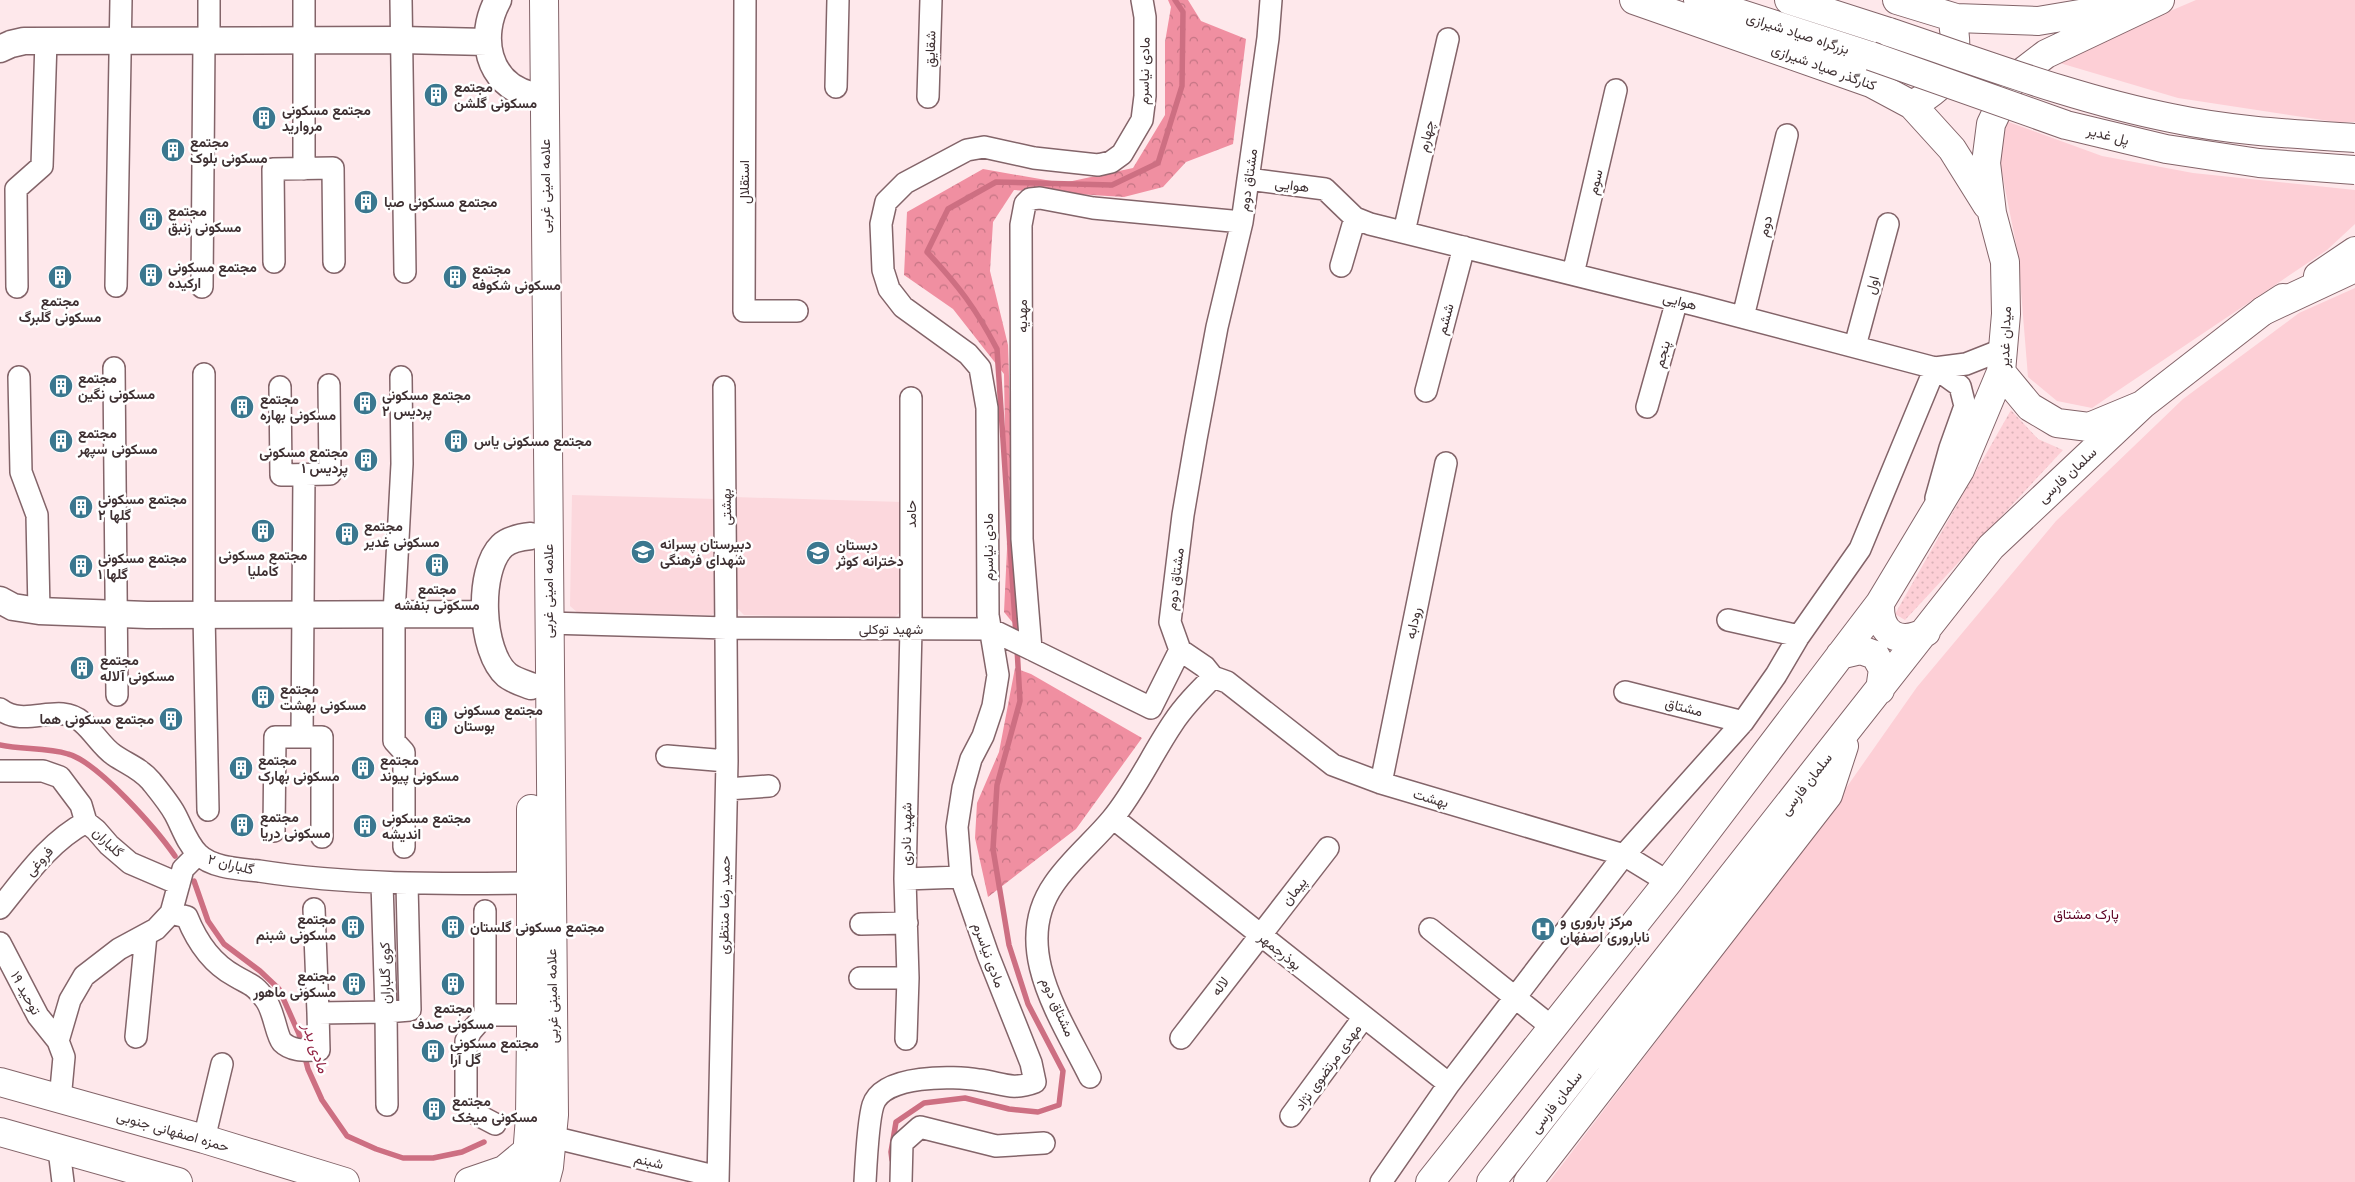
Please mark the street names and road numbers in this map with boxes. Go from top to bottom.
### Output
street label: بزرگراه صیاد شیرازی [1744,9,1851,58]
street label: شقایق [922,30,939,68]
street label: مادی نیاسرم [1135,37,1154,105]
street label: کنارگذر صیاد شیرازی [1769,41,1879,94]
street label: چهارم [1415,119,1439,154]
street label: پل غدیر [2084,122,2131,150]
street label: علامه امینی غربی [537,139,554,233]
street label: مشتاق دوم [1236,148,1261,213]
street label: استقلال [736,160,754,204]
street label: سوم [1584,168,1607,196]
street label: هوایی [1274,175,1310,196]
street label: دوم [1755,213,1776,238]
street label: اول [1862,274,1884,296]
street label: هوایی [1661,289,1699,314]
street label: مهدیه [1014,299,1031,333]
street label: ششم [1433,302,1458,337]
street label: میدان غدیر [1996,306,2015,369]
street label: پنجم [1651,339,1675,370]
street label: سلمان فارسی [2034,444,2100,507]
street label: بهشتی [718,488,735,526]
street label: حامد [903,500,919,528]
street label: مادی نیاسرم [980,513,997,581]
street label: علامه امینی غربی [540,544,557,638]
street label: مشتاق دوم [1163,547,1188,611]
street label: رودابه [1402,606,1425,641]
street label: شهید توکلی [859,621,923,638]
street label: مشتاق [1663,695,1704,720]
street label: سلمان فارسی [1777,750,1836,819]
street label: بهشت [1411,785,1450,812]
street label: شهید نادری [897,802,916,866]
street label: گلباران [89,824,126,861]
street label: فروغی [22,843,57,880]
street label: گلباران ۲ [206,851,256,878]
street label: حمید رضا منتظری [715,856,734,955]
street label: پیمان [1278,874,1312,909]
street label: مادی نیاسرم [969,920,1008,990]
street label: بوذرجمهر [1254,928,1305,974]
street label: کوی گلباران [376,942,395,1004]
street label: علامه امینی غربی [543,948,562,1043]
street label: توحید ۱۹ [7,969,44,1018]
street label: لاله [1208,973,1232,999]
street label: مشتاق دوم [1037,975,1078,1040]
street label: مهدی مرتضوی نژاد [1291,1021,1365,1114]
street label: سلمان فارسی [1527,1068,1586,1137]
street label: حمزه اصفهانی جنوبی [115,1107,231,1156]
street label: شبنم [633,1150,665,1173]

